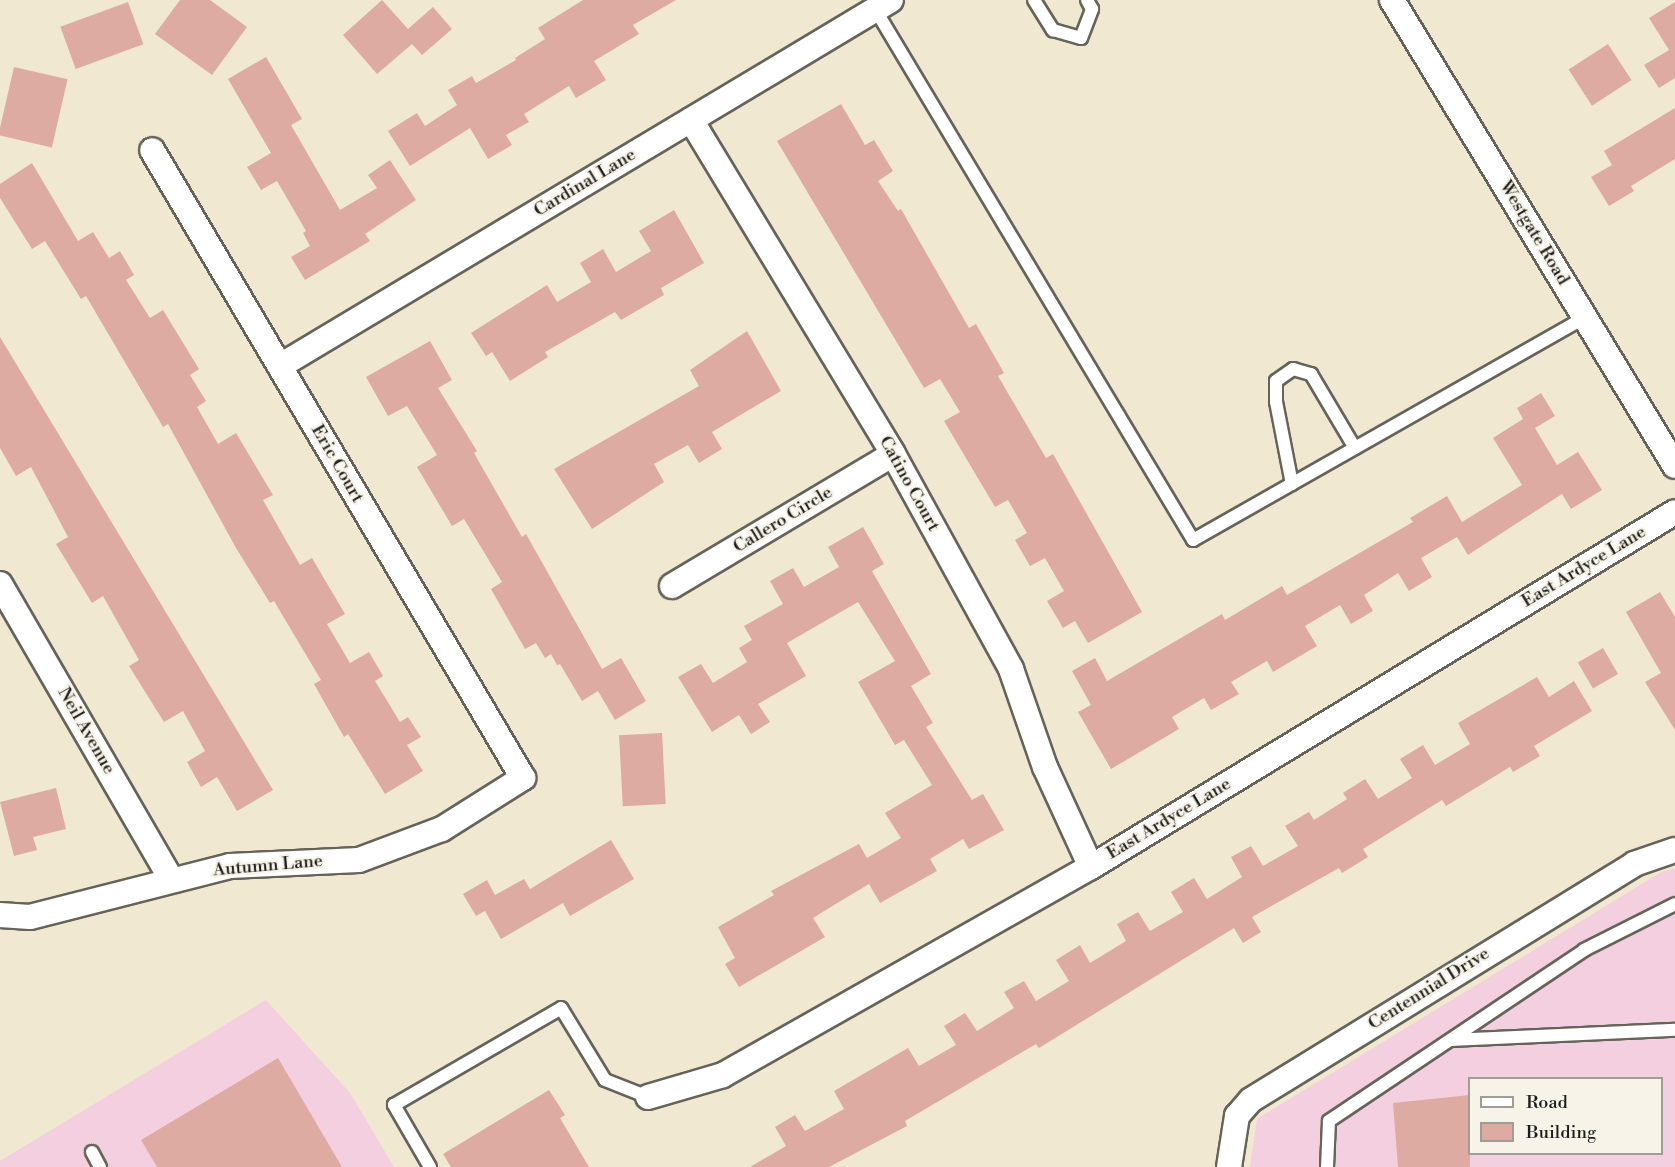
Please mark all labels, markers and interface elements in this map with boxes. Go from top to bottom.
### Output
street label: Cardinal Lane [530,144,640,222]
street label: Westgate Road [1494,177,1574,289]
street label: Eric Court [306,421,368,507]
street label: Catino Court [874,433,944,535]
street label: Callero Circle [730,482,836,558]
street label: East Ardyce Lane [1518,521,1650,613]
street label: Neil Avenue [53,684,119,778]
street label: East Ardyce Lane [1103,773,1235,865]
street label: Autumn Lane [212,850,324,882]
street label: Centennial Drive [1364,943,1494,1035]
legend [1468,1077,1663,1155]
text: Road [1526,1091,1568,1114]
text: Building [1526,1121,1596,1144]

